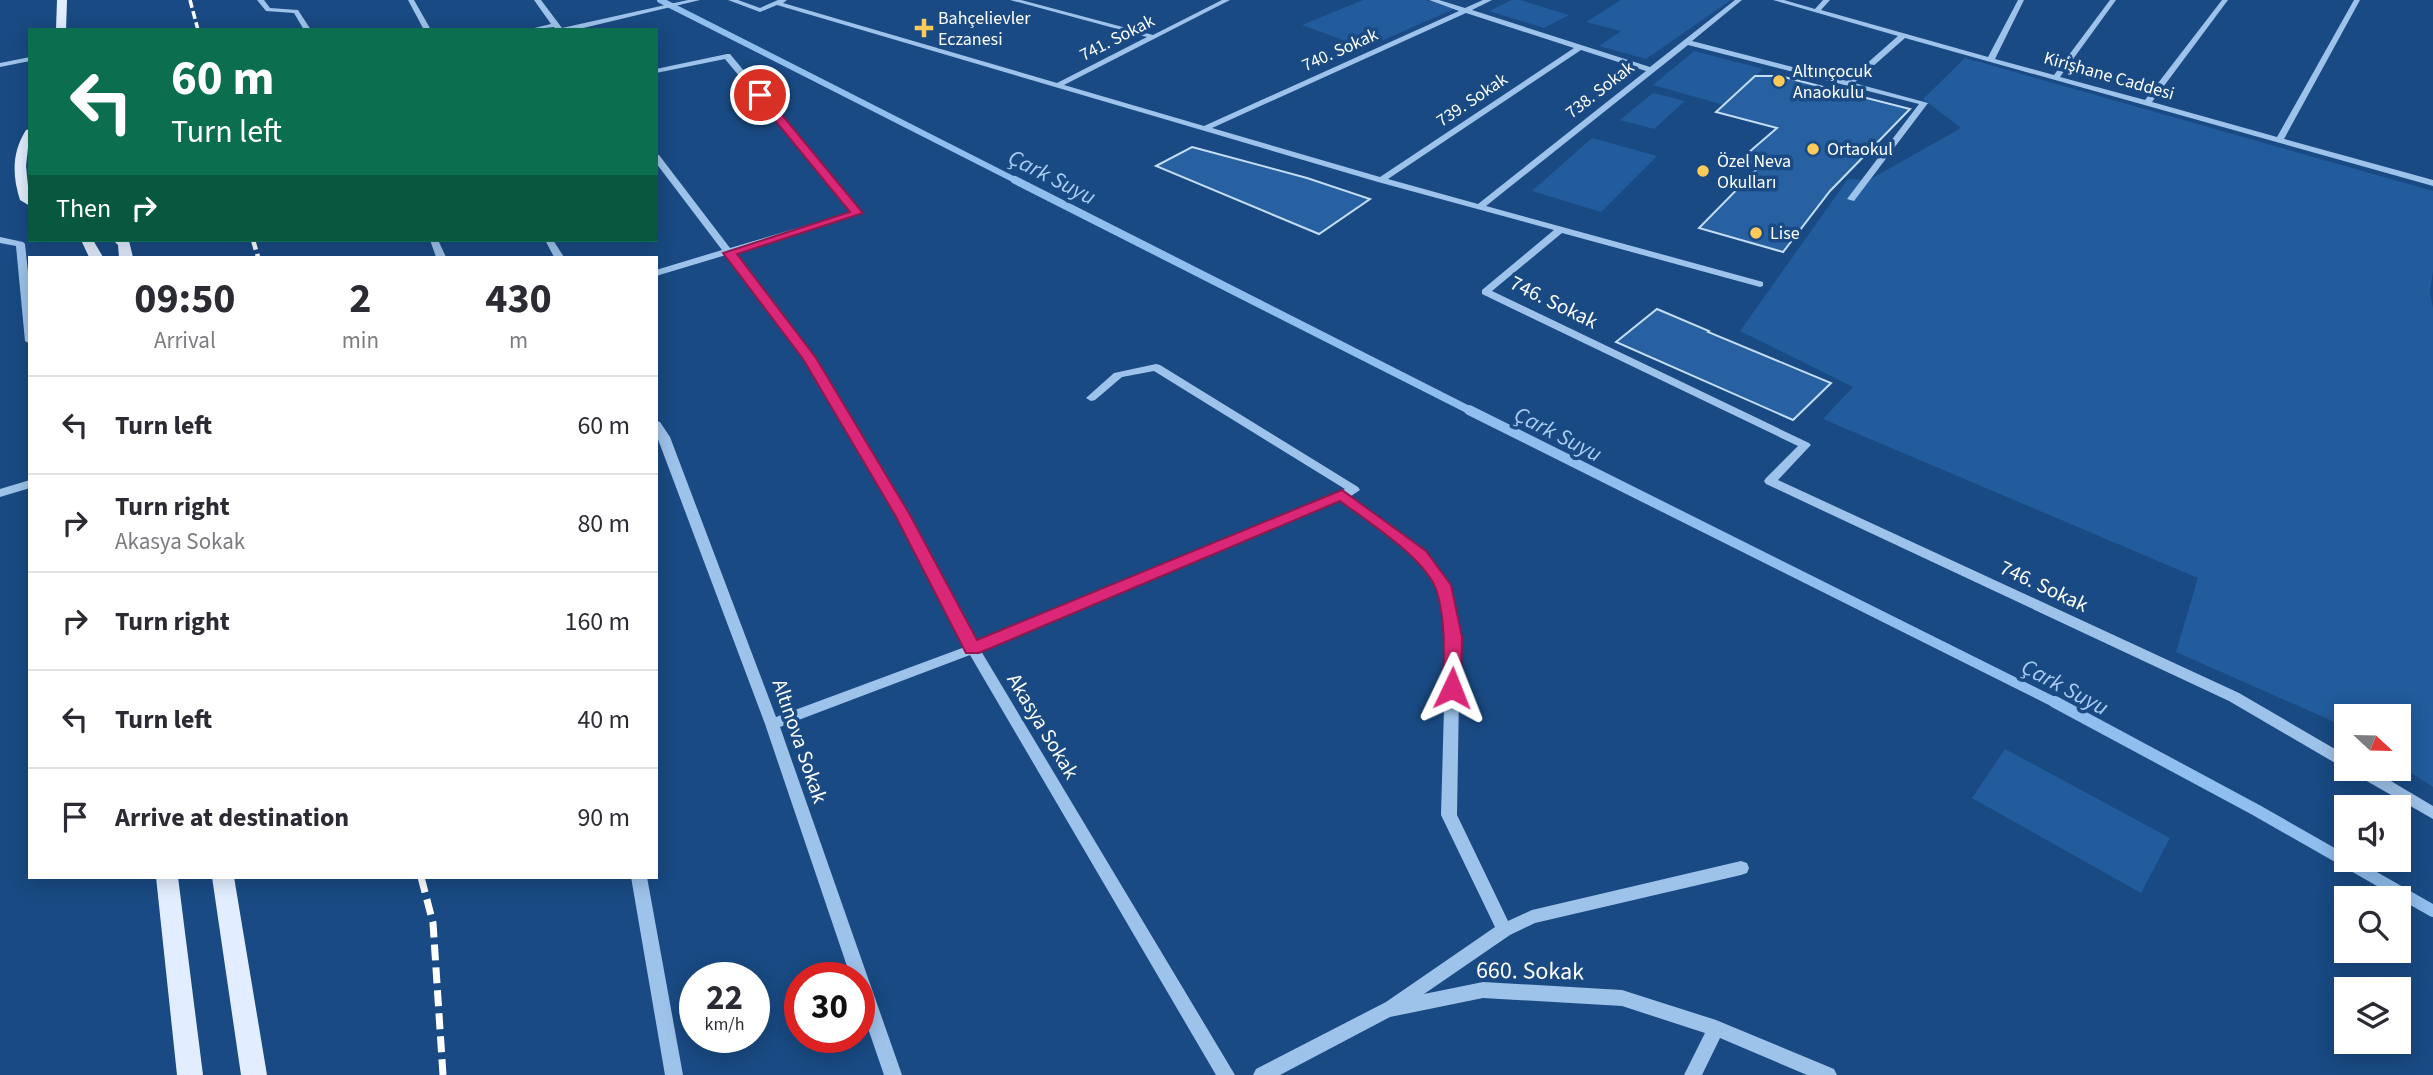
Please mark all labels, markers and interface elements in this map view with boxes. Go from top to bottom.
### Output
place label: Bahçelievler Eczanesi [938,6,1031,52]
street label: 741. Sokak [1075,8,1159,68]
marker: Bahçelievler Eczanesi [916,20,932,36]
street label: 740. Sokak [1298,22,1382,78]
text: 60 m [171,44,275,114]
street label: Kirişhane Caddesi [2041,45,2177,107]
street label: 738. Sokak [1560,55,1640,125]
icon: left [56,56,147,147]
place label: Altınçocuk Anaokulu [1793,59,1872,105]
pin [730,65,790,125]
street label: 739. Sokak [1431,67,1513,133]
marker: Altınçocuk Anaokulu [1771,73,1787,89]
icon: arrive [741,76,779,114]
text: Turn left [171,109,282,155]
place label: Ortaokul [1827,137,1893,162]
water label: Çark Suyu [1002,141,1102,213]
marker: Ortaokul [1805,141,1821,157]
place label: Özel Neva Okulları [1717,149,1791,195]
marker: Özel Neva Okulları [1695,163,1711,179]
icon: right [125,189,163,227]
text: Then [56,190,111,227]
place label: Lise [1770,221,1800,246]
marker: Lise [1748,225,1764,241]
street label: 746. Sokak [1505,268,1604,336]
text: 09:50 [134,269,236,329]
text: 2 [349,269,371,329]
text: 430 [485,269,552,329]
text: Arrival [154,324,216,357]
text: min [342,324,379,357]
text: m [509,324,528,357]
water label: Çark Suyu [1508,398,1608,470]
icon: left [56,406,94,444]
text: Turn left [115,407,212,444]
text: 60 m [577,407,630,444]
text: Turn right [115,488,230,525]
icon: right [56,504,94,542]
text: 80 m [577,505,630,542]
text: Akasya Sokak [115,525,245,558]
street label: 746. Sokak [1995,552,2094,620]
icon: right [56,602,94,640]
text: Turn right [115,603,230,640]
text: 160 m [564,603,630,640]
water label: Çark Suyu [2016,650,2114,724]
position arrow [1415,651,1489,725]
street label: Akasya Sokak [1000,667,1087,785]
street label: Altınova Sokak [765,675,836,808]
icon: left [56,700,94,738]
text: Turn left [115,701,212,738]
text: 40 m [577,701,630,738]
north arrow [2334,704,2412,780]
map controls [2334,704,2411,1054]
button: sound [2334,795,2411,872]
icon: arrive [56,798,94,836]
text: Arrive at destination [115,799,349,836]
text: 90 m [577,799,630,836]
button: search [2334,886,2411,963]
street label: 660. Sokak [1476,953,1584,989]
speed limit sign: 30 [784,962,875,1053]
text: 22 [706,973,743,1023]
button: layers [2334,977,2411,1054]
text: km/h [705,1012,744,1037]

